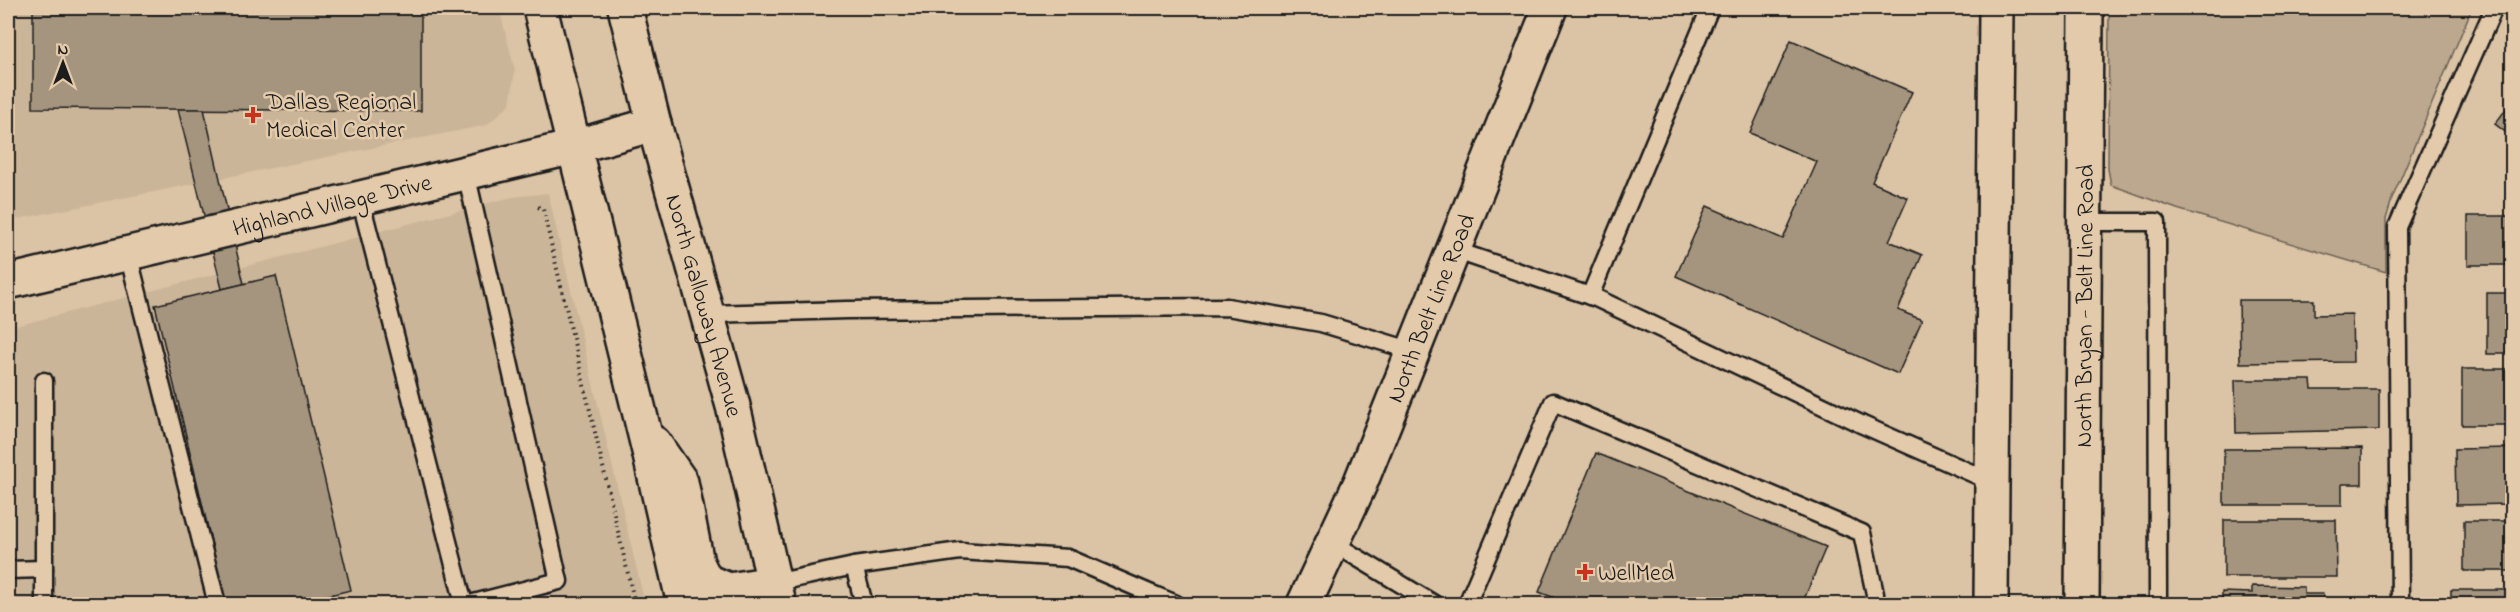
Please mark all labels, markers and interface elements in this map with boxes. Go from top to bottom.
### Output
north arrow [33,33,93,93]
text: N [58,38,69,62]
place label: Dallas Regional Medical Center [265,86,416,149]
marker: Dallas Regional Medical Center [244,106,262,124]
street label: North Bryan - Belt Line Road [2068,164,2105,448]
street label: Highland Village Drive [229,166,436,248]
street label: North Galloway Avenue [655,191,750,421]
street label: North Belt Line Road [1379,209,1486,409]
place label: WellMed [1598,557,1675,592]
marker: WellMed [1576,563,1594,581]

